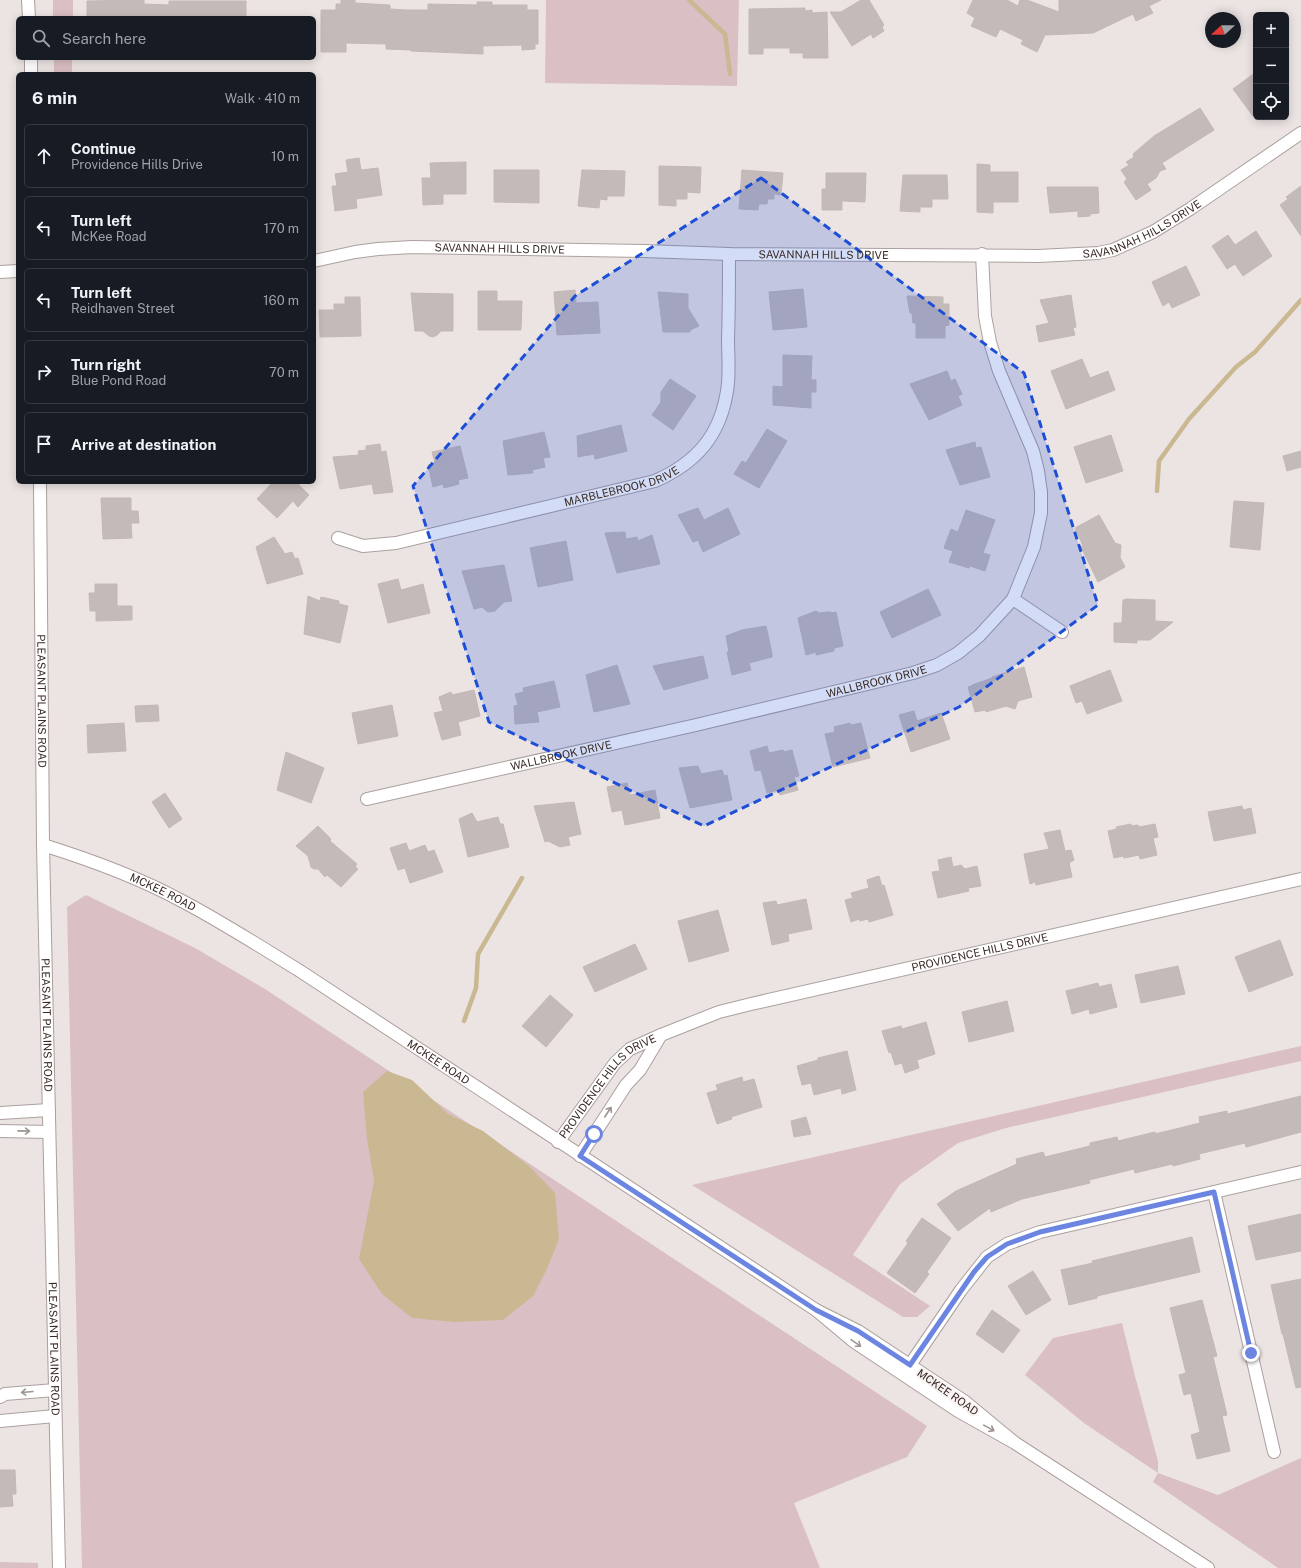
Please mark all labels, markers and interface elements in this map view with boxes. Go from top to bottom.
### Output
north arrow [1205,12,1241,48]
map controls [1253,12,1289,120]
button: + [1253,12,1289,48]
search box [16,16,316,60]
icon: search [30,27,52,49]
text: Search here [62,30,146,47]
button: − [1253,48,1289,84]
button: locate [1253,84,1289,120]
text: 6 min [32,88,77,108]
text: Walk · 410 m [225,91,300,106]
text: Continue [71,140,136,157]
icon: ahead [33,145,55,167]
text: 10 m [271,149,299,164]
text: Providence Hills Drive [71,157,203,172]
street label: SAVANNAH HILLS DRIVE [1082,197,1203,260]
text: Turn left [71,212,132,229]
icon: left [33,217,55,239]
text: 170 m [264,221,299,236]
text: McKee Road [71,229,146,244]
street label: SAVANNAH HILLS DRIVE [435,241,565,256]
street label: SAVANNAH HILLS DRIVE [759,248,889,261]
text: Turn left [71,284,132,301]
icon: left [33,289,55,311]
text: 160 m [263,293,299,308]
text: Reidhaven Street [71,301,175,316]
text: Turn right [71,356,141,373]
icon: right [33,361,55,383]
text: 70 m [269,365,299,380]
text: Blue Pond Road [71,373,166,388]
icon: arrive [33,433,55,455]
text: Arrive at destination [71,436,216,453]
street label: MARBLEBROOK DRIVE [563,464,681,509]
street label: PLEASANT PLAINS ROAD [35,634,48,768]
street label: WALLBROOK DRIVE [825,663,929,700]
street label: WALLBROOK DRIVE [509,738,613,773]
street label: MCKEE ROAD [128,871,198,913]
street label: PROVIDENCE HILLS DRIVE [910,931,1049,973]
street label: PLEASANT PLAINS ROAD [40,958,54,1092]
street label: PROVIDENCE HILLS DRIVE [557,1032,658,1141]
street label: MCKEE ROAD [405,1037,472,1087]
one-way arrow [604,1106,613,1117]
route start [585,1125,603,1143]
one-way arrow [17,1127,30,1135]
street label: PLEASANT PLAINS ROAD [47,1282,62,1416]
one-way arrow [851,1339,862,1347]
route end [1242,1344,1260,1362]
street label: MCKEE ROAD [915,1367,981,1418]
one-way arrow [21,1389,34,1396]
one-way arrow [983,1425,995,1433]

